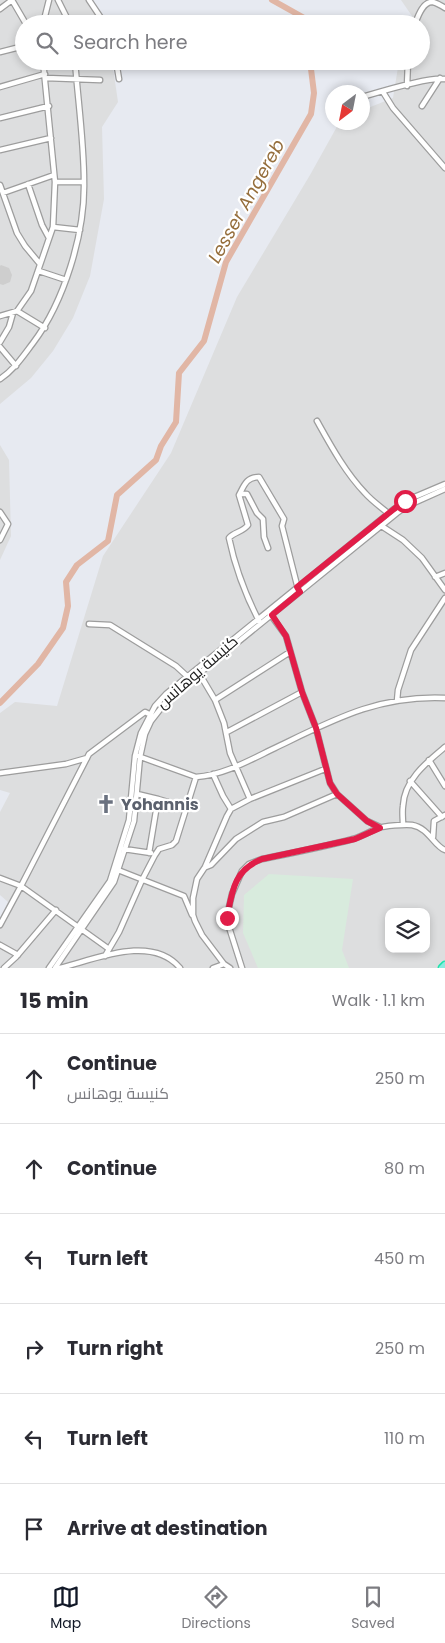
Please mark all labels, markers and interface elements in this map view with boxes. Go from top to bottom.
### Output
search box [15,15,430,70]
icon: search [33,29,61,57]
text: Search here [73,29,187,56]
north arrow [325,85,370,130]
water label: Lesser Angereb [202,135,290,267]
route start [394,490,417,513]
street label: كنيسة يوهانس [151,630,243,714]
church icon: Yohannis [95,793,117,815]
place label: Yohannis [121,793,199,816]
route end [216,907,239,930]
map controls [385,908,430,953]
button: layers [385,908,430,953]
text: 15 min [20,986,89,1015]
text: Walk · 1.1 km [332,989,425,1012]
text: Continue [67,1050,157,1077]
icon: ahead [20,1065,48,1093]
text: 250 m [375,1067,425,1090]
text: كنيسة يوهانس [67,1082,169,1105]
icon: ahead [20,1155,48,1183]
text: Continue [67,1155,157,1182]
text: 80 m [384,1157,425,1180]
icon: left [20,1245,48,1273]
text: Turn left [67,1245,148,1272]
text: 450 m [374,1247,425,1270]
icon: right [20,1335,48,1363]
text: Turn right [67,1335,163,1362]
text: 250 m [375,1337,425,1360]
icon: left [20,1425,48,1453]
text: Turn left [67,1425,148,1452]
text: 110 m [384,1427,425,1450]
icon: arrive [20,1515,48,1543]
text: Arrive at destination [67,1515,268,1542]
tab: Map [50,1583,81,1634]
tab: Directions [181,1583,251,1634]
tab: Saved [351,1583,395,1634]

